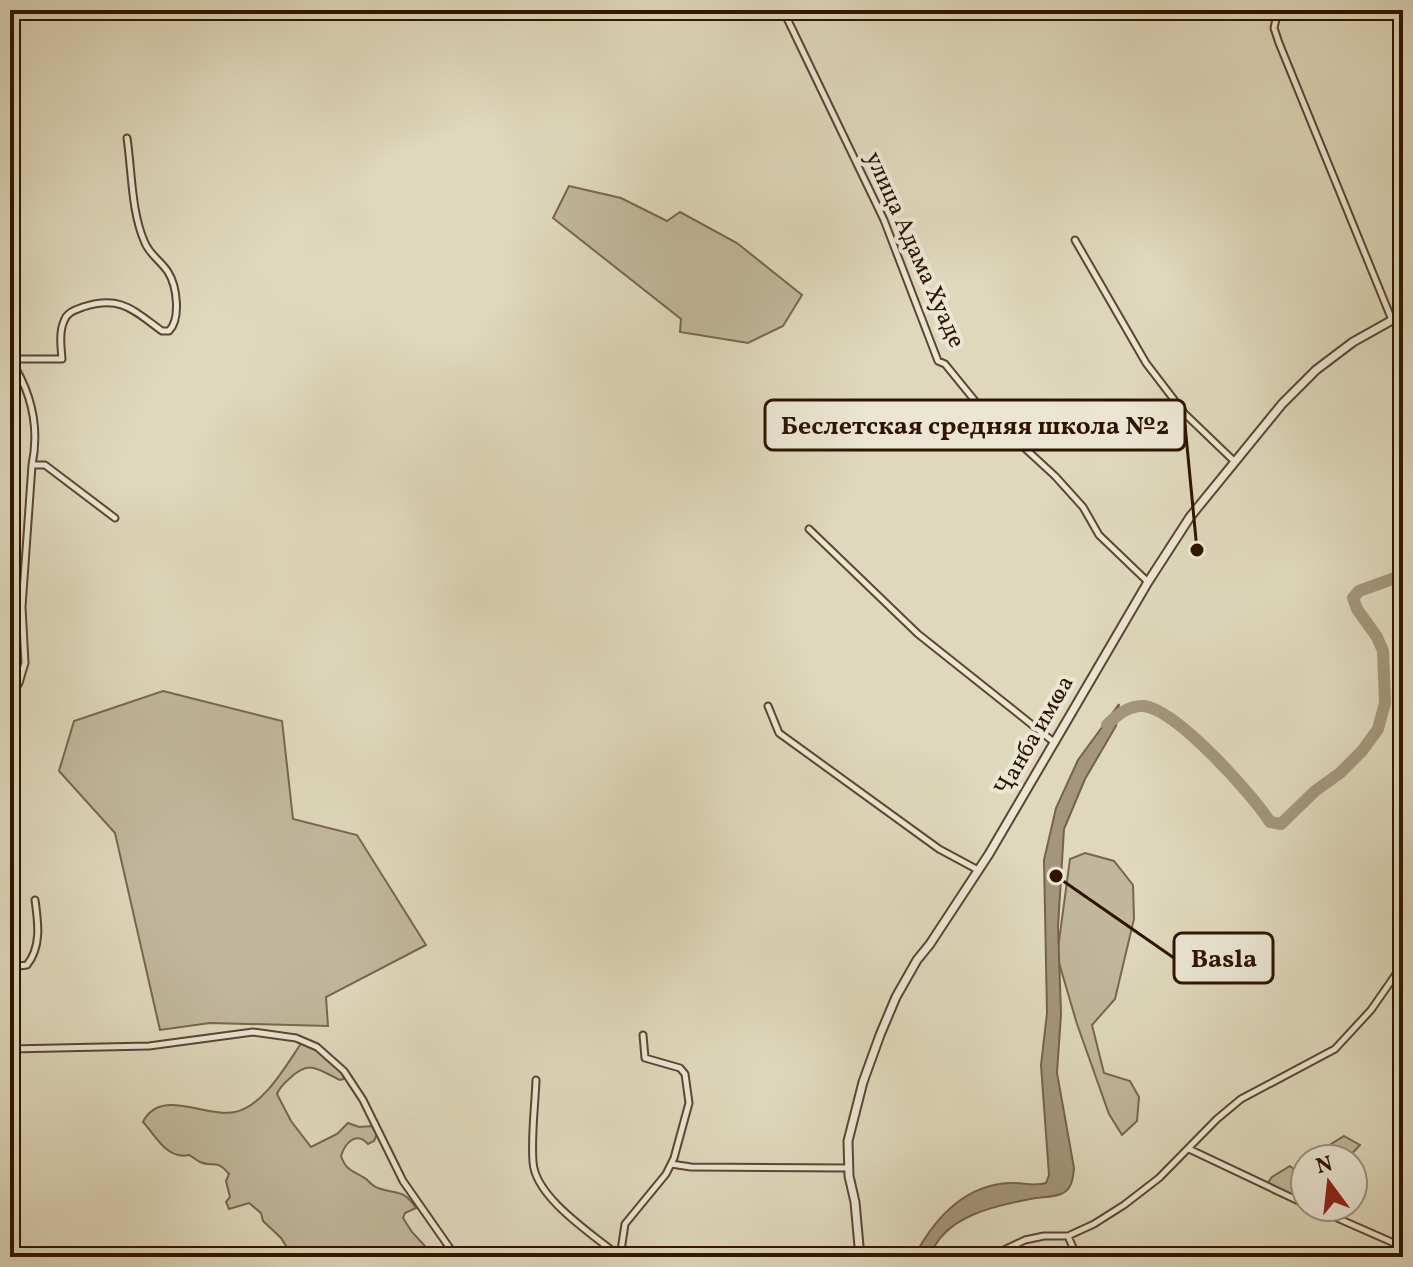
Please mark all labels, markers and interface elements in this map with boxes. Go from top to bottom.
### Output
street label: улица Адама Хуаде [855,146,973,354]
callout: Беслетская средняя школа №2 [765,400,1185,450]
text: Беслетская средняя школа №2 [781,409,1169,445]
street label: Ҷанба имҩа [987,670,1083,802]
callout: Basla [1174,933,1273,983]
text: Basla [1191,942,1257,978]
north arrow [1289,1143,1369,1223]
text: N [1313,1149,1336,1183]

